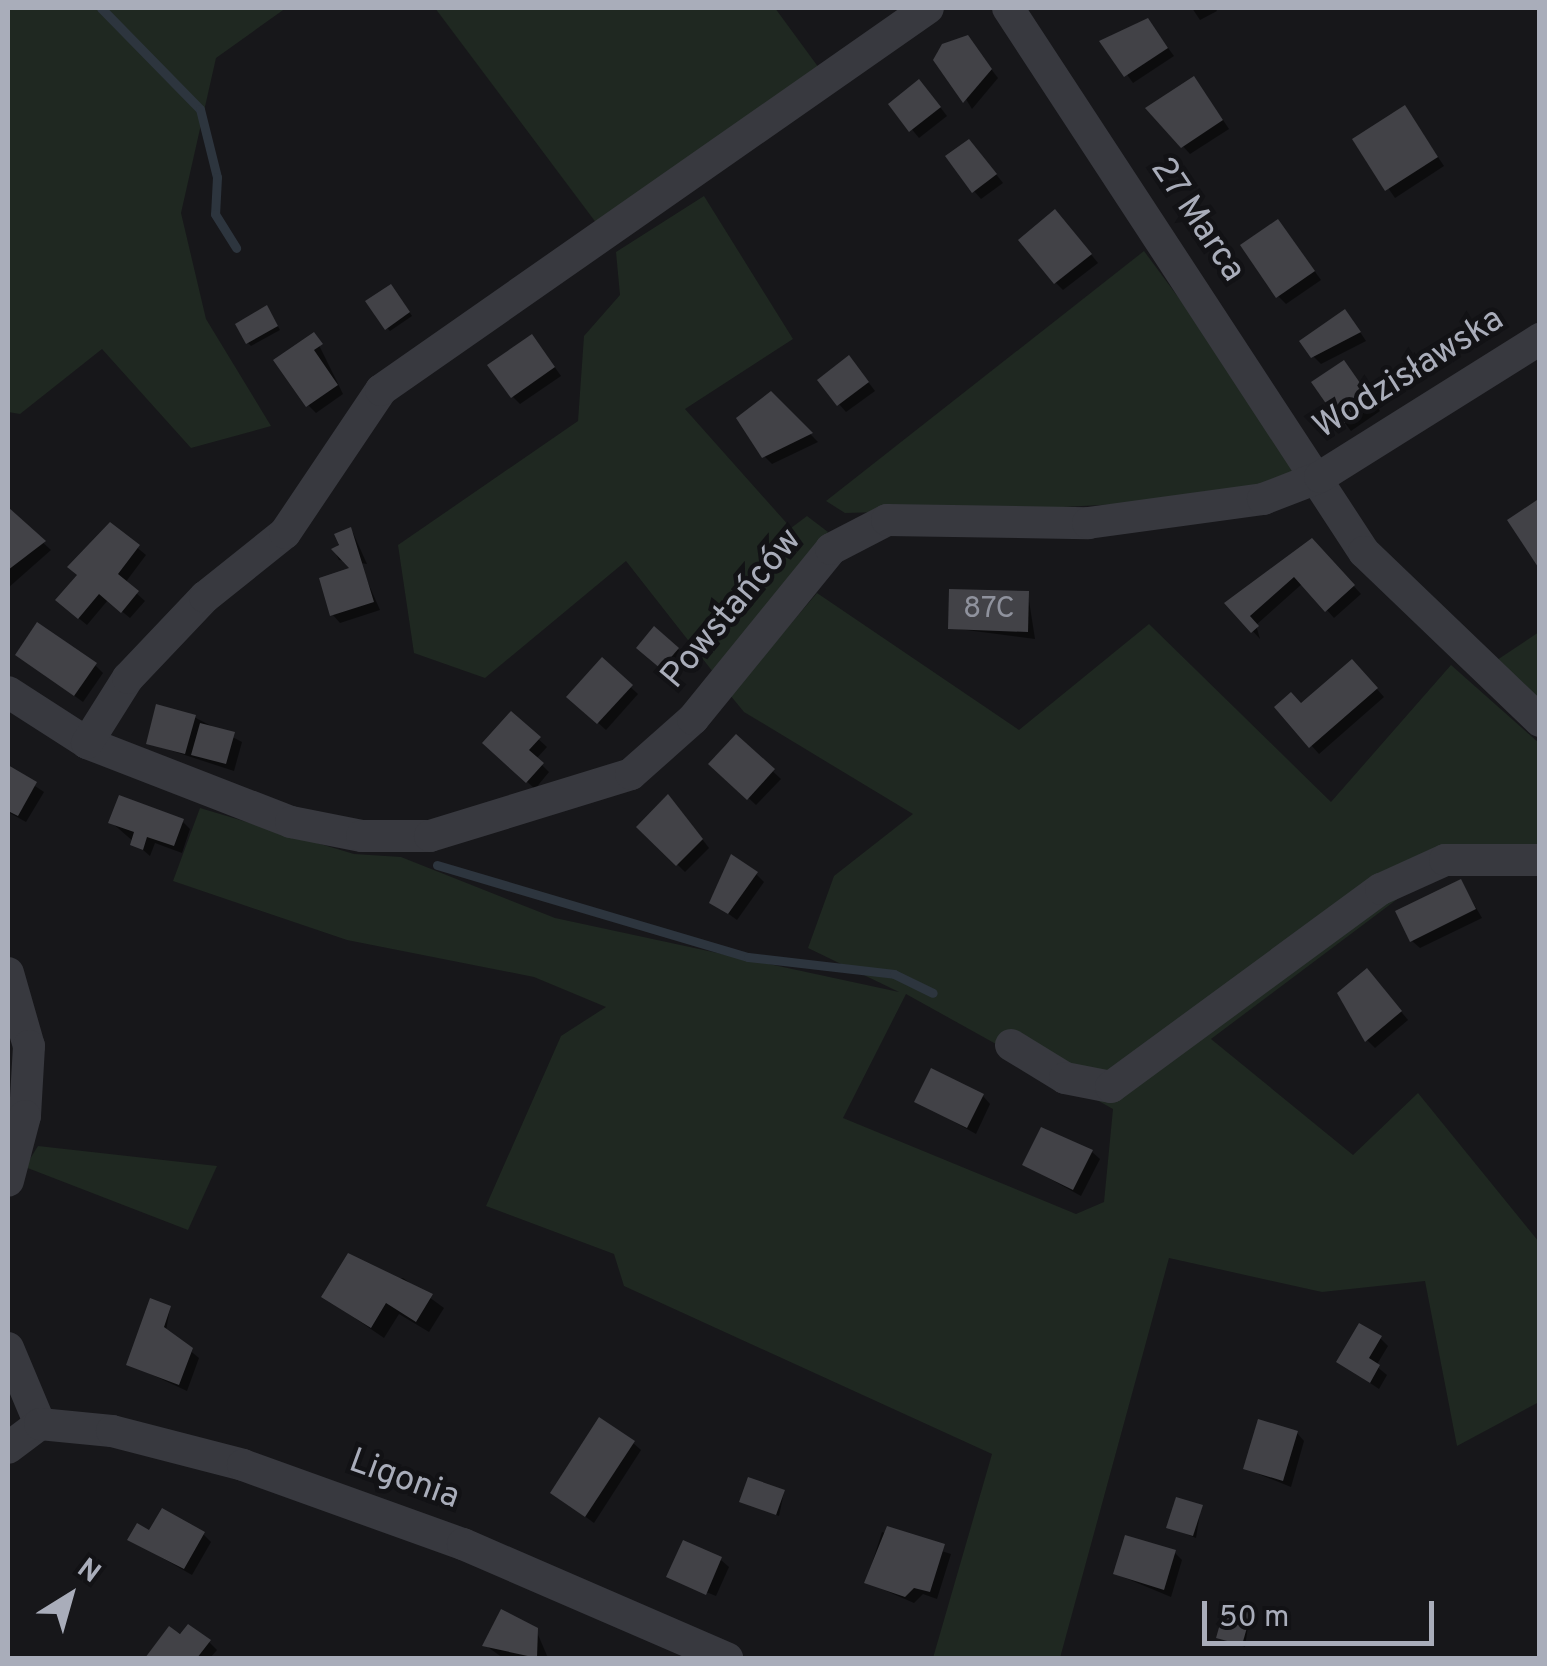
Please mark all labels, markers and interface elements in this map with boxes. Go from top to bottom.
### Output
street label: 27 Marca [1140,149,1254,291]
street label: Wodzisławska [1306,299,1512,449]
street label: Powstańców [653,520,811,698]
house number: 87C [963,592,1015,628]
street label: Ligonia [343,1441,465,1519]
north arrow [20,1546,120,1646]
text: N [69,1552,107,1592]
scale bar [1207,1581,1440,1643]
text: 50 m [1219,1600,1289,1637]

